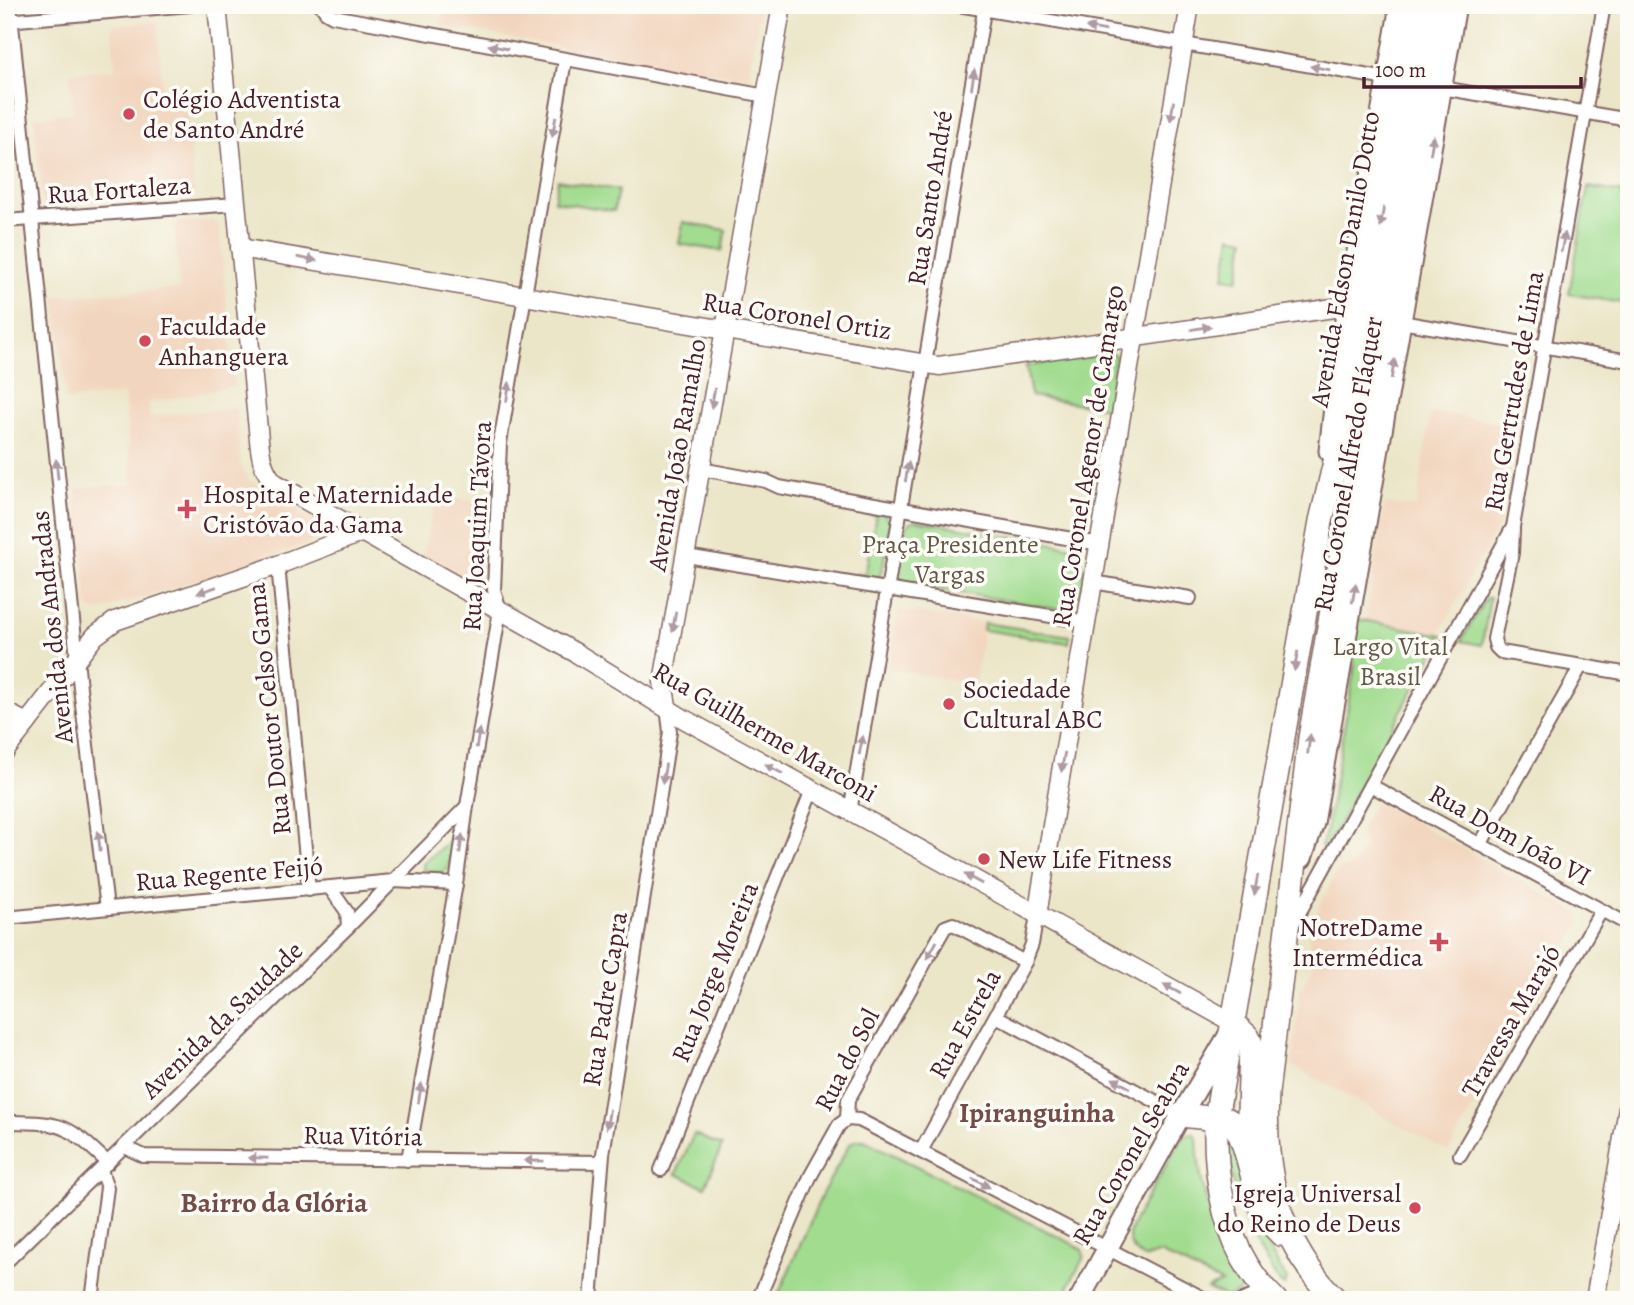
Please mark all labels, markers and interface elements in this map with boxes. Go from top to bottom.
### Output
one-way arrow [1085,23,1107,34]
one-way arrow [487,41,509,52]
scale bar [1364,46,1582,90]
text: 100 m [1375,56,1426,84]
one-way arrow [1309,62,1331,73]
one-way arrow [968,68,979,90]
place label: Colégio Adventista de Santo André [143,82,341,147]
one-way arrow [1166,100,1177,122]
marker: Colégio Adventista de Santo André [121,106,137,122]
street label: Rua Santo André [899,108,961,288]
street label: Avenida Edson Danilo Dotto [1302,108,1388,410]
one-way arrow [548,116,559,138]
one-way arrow [1427,134,1438,156]
street label: Rua Fortaleza [46,168,192,212]
one-way arrow [1376,207,1387,229]
one-way arrow [1558,231,1569,253]
one-way arrow [296,254,318,265]
street label: Rua Gertrudes de Lima [1476,268,1552,514]
street label: Rua Coronel Agenor de Camargo [1044,282,1132,630]
street label: Rua Coronel Ortiz [700,284,894,348]
place label: Faculdade Anhanguera [158,309,289,374]
street label: Rua Coronel Alfredo Fláquer [1305,314,1391,614]
one-way arrow [1190,322,1212,333]
marker: Faculdade Anhanguera [137,333,153,349]
street label: Avenida João Ramalho [639,336,715,575]
one-way arrow [1388,358,1399,380]
one-way arrow [503,381,514,403]
one-way arrow [707,387,718,409]
street label: Rua Joaquim Távora [454,420,500,632]
one-way arrow [52,457,63,479]
one-way arrow [902,461,913,483]
place label: Hospital e Maternidade Cristóvão da Gama [203,477,453,542]
marker: Hospital e Maternidade Cristóvão da Gama [177,499,197,519]
street label: Avenida dos Andradas [22,509,82,746]
park label: Praça Presidente Vargas [861,527,1039,592]
street label: Rua Doutor Celso Gama [238,581,300,837]
one-way arrow [1349,582,1360,604]
one-way arrow [196,585,217,596]
one-way arrow [668,611,679,633]
park label: Largo Vital Brasil [1332,629,1448,694]
one-way arrow [1290,650,1301,672]
street label: Rua Guilherme Marconi [646,653,884,811]
place label: Sociedade Cultural ABC [963,672,1103,737]
marker: Sociedade Cultural ABC [941,696,957,712]
one-way arrow [473,727,484,749]
one-way arrow [856,733,867,755]
one-way arrow [1304,733,1315,755]
one-way arrow [1057,751,1068,773]
one-way arrow [658,763,669,785]
one-way arrow [764,763,784,775]
street label: Rua Dom João VI [1423,776,1597,894]
one-way arrow [93,830,104,852]
one-way arrow [456,833,467,855]
place label: New Life Fitness [998,842,1172,877]
street label: Rua Regente Feijó [134,848,324,900]
marker: New Life Fitness [976,851,992,867]
one-way arrow [963,873,983,885]
one-way arrow [1250,874,1261,896]
street label: Rua Jorge Moreira [663,877,767,1067]
street label: Rua Padre Capra [574,909,636,1089]
place label: NotreDame Intermédica [1292,910,1423,975]
marker: NotreDame Intermédica [1429,932,1449,952]
street label: Avenida da Saudade [133,934,311,1107]
street label: Travessa Marajó [1453,938,1569,1104]
one-way arrow [926,940,938,960]
street label: Rua Estrela [920,963,1010,1085]
one-way arrow [1162,983,1182,995]
street label: Rua do Sol [806,1003,888,1117]
street label: Rua Coronel Seabra [1064,1055,1198,1251]
one-way arrow [1111,1077,1130,1089]
one-way arrow [414,1082,425,1104]
district label: Ipiranguinha [959,1094,1115,1132]
one-way arrow [603,1108,614,1130]
street label: Rua Vitória [303,1117,423,1155]
one-way arrow [246,1152,268,1163]
one-way arrow [523,1156,545,1167]
place label: Igreja Universal do Reino de Deus [1217,1176,1401,1241]
one-way arrow [971,1177,991,1188]
district label: Bairro da Glória [180,1184,368,1222]
marker: Igreja Universal do Reino de Deus [1407,1200,1423,1216]

